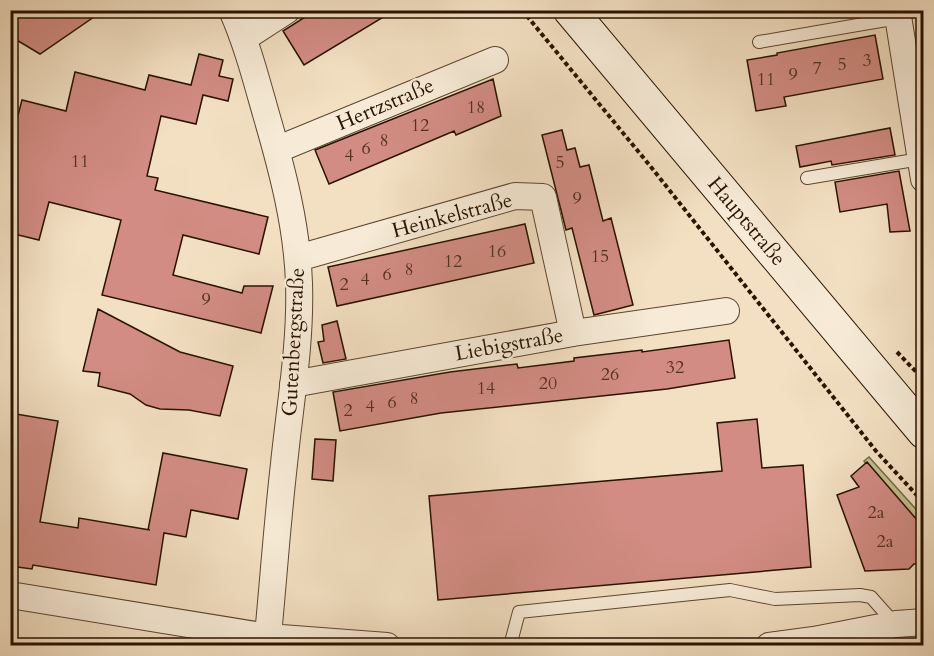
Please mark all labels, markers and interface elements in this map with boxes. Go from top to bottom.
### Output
house number: 3 [862,48,872,73]
house number: 5 [837,52,847,77]
house number: 7 [812,56,822,81]
house number: 9 [788,62,798,87]
house number: 11 [757,67,775,92]
street label: Hertzstraße [332,71,438,138]
house number: 18 [467,95,485,120]
house number: 12 [411,113,429,138]
house number: 8 [379,128,389,153]
house number: 6 [361,136,371,161]
house number: 4 [344,143,354,168]
house number: 11 [71,149,89,174]
house number: 5 [555,150,565,175]
street label: Hauptstraße [701,170,793,272]
street label: Heinkelstraße [389,185,516,245]
house number: 9 [572,186,582,211]
house number: 16 [488,239,506,264]
house number: 15 [591,244,609,269]
house number: 12 [444,249,462,274]
house number: 8 [404,257,414,282]
house number: 6 [382,262,392,287]
street label: Gutenbergstraße [275,267,312,417]
house number: 4 [360,267,370,292]
house number: 2 [339,272,349,297]
house number: 9 [201,287,211,312]
street label: Liebigstraße [453,321,566,368]
house number: 32 [666,355,684,380]
house number: 26 [601,362,619,387]
house number: 20 [539,371,557,396]
house number: 14 [477,376,495,401]
house number: 8 [409,386,419,411]
house number: 6 [387,390,397,415]
house number: 4 [365,394,375,419]
house number: 2 [343,398,353,423]
house number: 2a [868,500,885,525]
house number: 2a [877,529,894,554]

